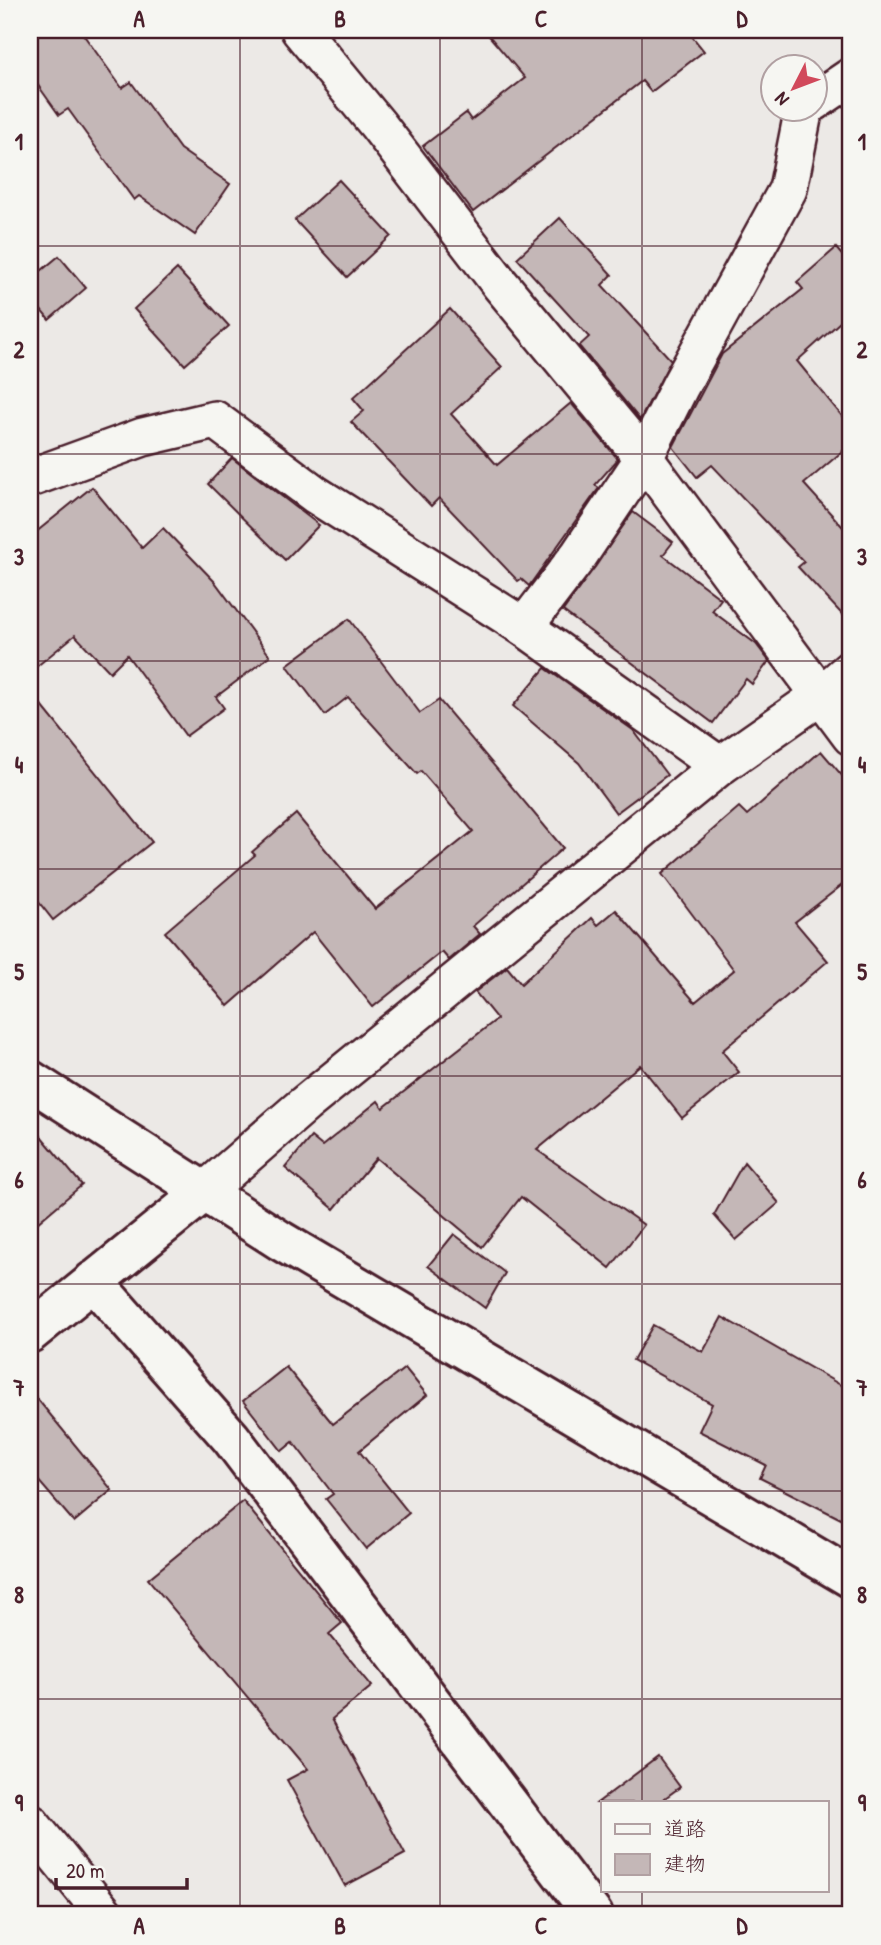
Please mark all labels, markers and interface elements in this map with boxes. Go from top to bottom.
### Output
text: A [133,3,145,34]
text: B [334,3,346,34]
text: C [535,3,547,34]
text: D [737,3,749,34]
north arrow [758,52,828,122]
text: N [768,87,794,112]
text: 1 [15,126,23,157]
text: 1 [858,126,866,157]
text: 2 [14,334,25,365]
text: 2 [857,334,868,365]
text: 3 [14,541,24,572]
text: 3 [857,541,867,572]
text: 4 [15,749,24,780]
text: 4 [858,749,867,780]
text: 5 [14,956,24,987]
text: 5 [857,956,867,987]
text: 6 [14,1164,24,1195]
text: 6 [857,1164,867,1195]
text: 7 [12,1372,25,1403]
text: 7 [855,1372,868,1403]
text: 8 [14,1579,24,1610]
text: 8 [857,1579,867,1610]
text: 9 [15,1787,24,1818]
text: 9 [858,1787,867,1818]
legend [601,1801,828,1892]
text: 道路 [664,1814,706,1843]
scale bar [56,1847,187,1891]
text: 建物 [664,1849,706,1878]
text: 20 m [66,1856,104,1885]
text: A [133,1910,145,1941]
text: B [334,1910,346,1941]
text: C [535,1910,547,1941]
text: D [737,1910,749,1941]

